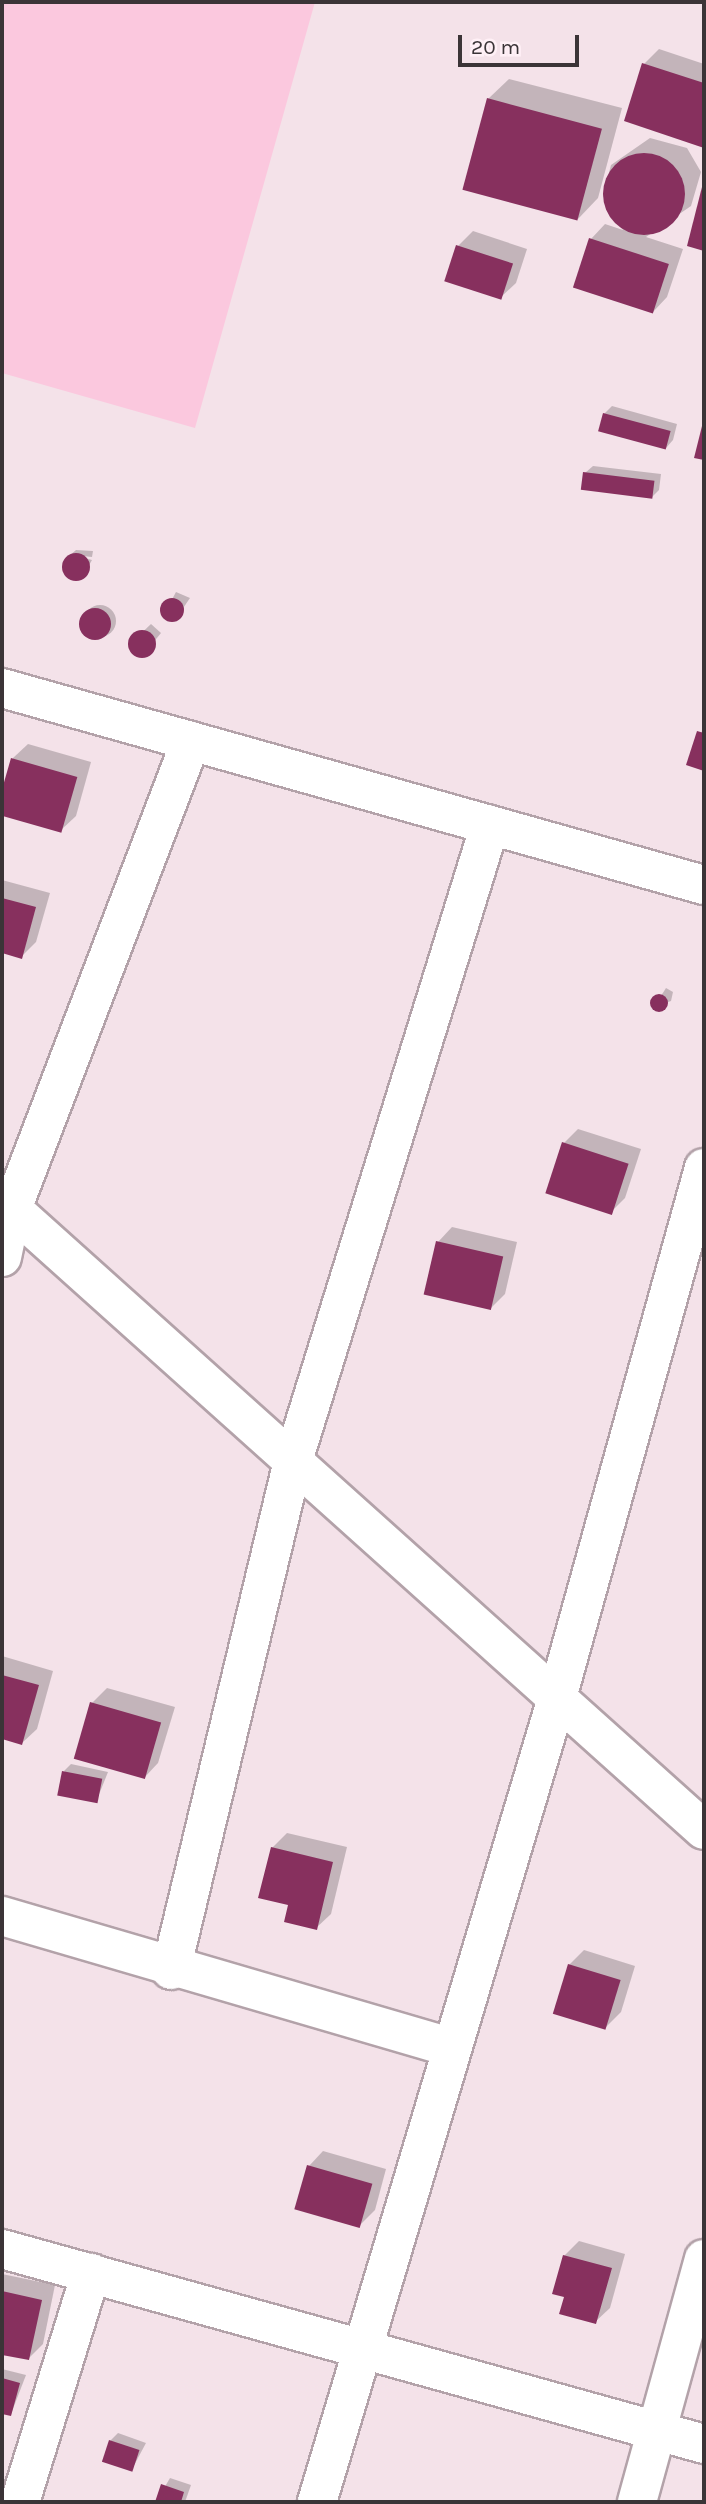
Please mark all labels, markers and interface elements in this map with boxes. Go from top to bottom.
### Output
scale bar [461,21,582,65]
text: 20 m [471,35,520,59]

